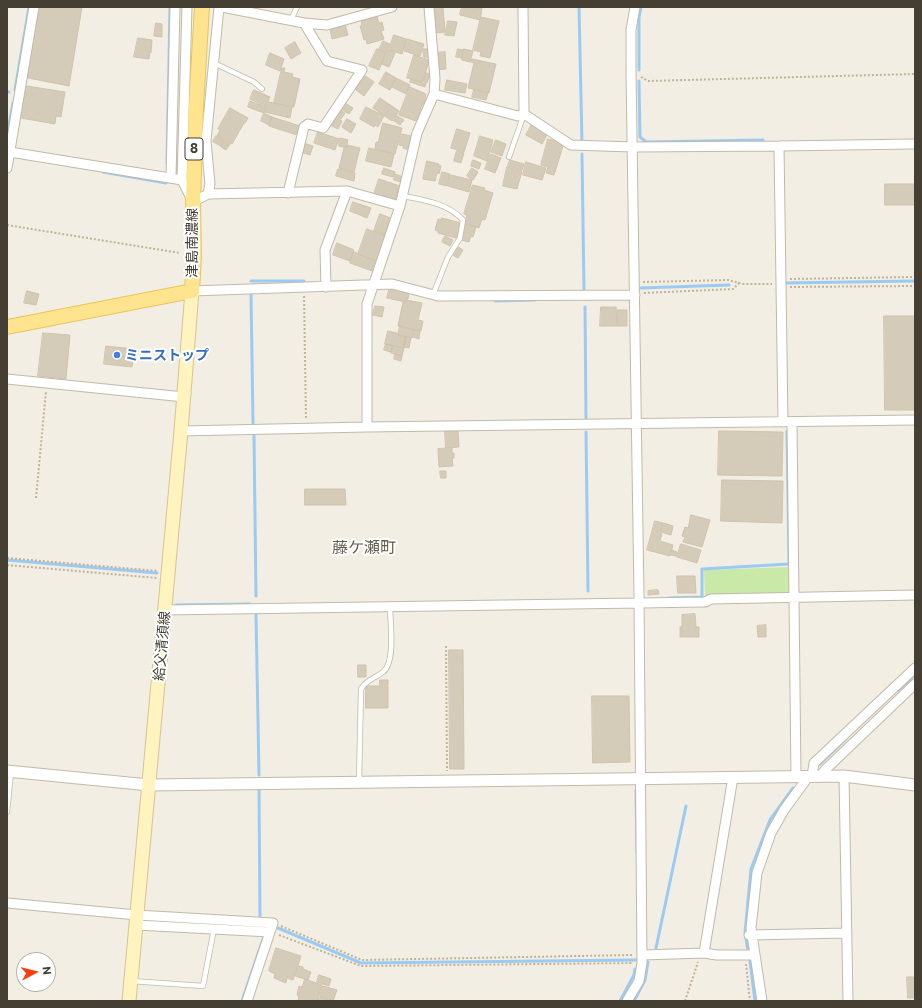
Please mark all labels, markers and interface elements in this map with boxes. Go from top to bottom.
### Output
road number: 8 [185,138,203,160]
street label: 津島南濃線 [184,208,200,278]
place label: ミニストップ [125,347,209,363]
marker: ミニストップ [112,350,122,360]
district label: 藤ケ瀬町 [332,538,396,558]
street label: 給父清須線 [151,610,173,682]
north arrow [16,952,56,992]
text: N [40,966,54,975]

